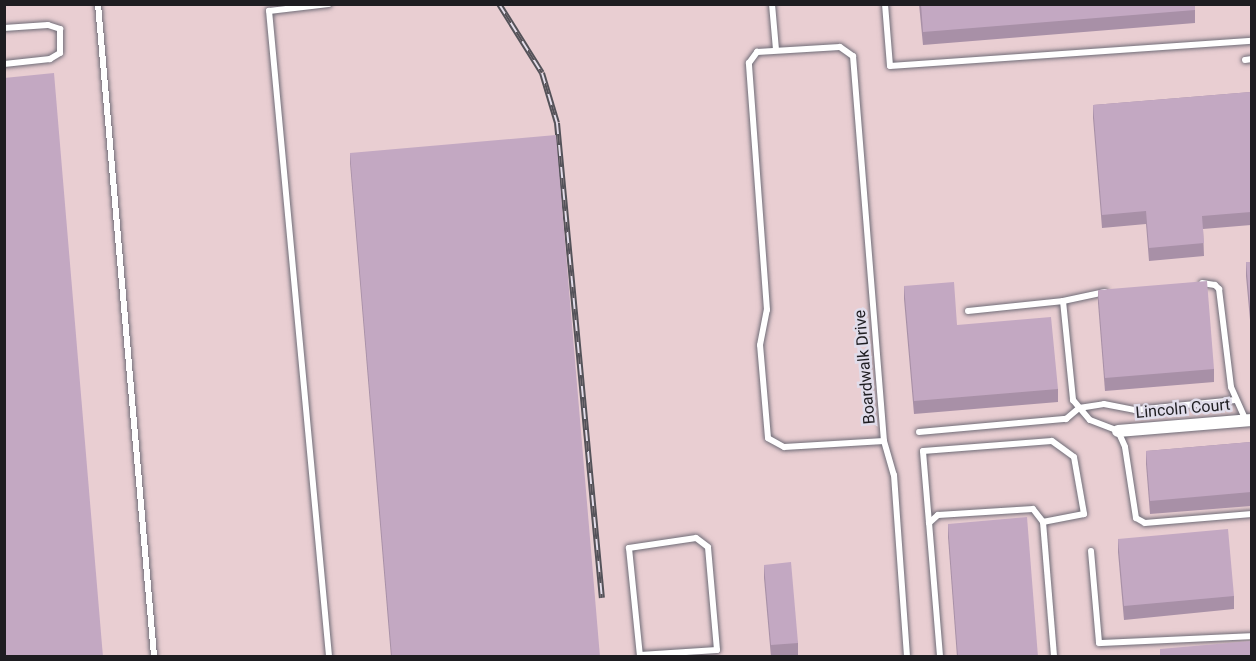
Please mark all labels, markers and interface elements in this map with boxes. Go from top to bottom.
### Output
street label: Boardwalk Drive [850,309,880,425]
street label: Lincoln Court [1135,395,1231,423]

